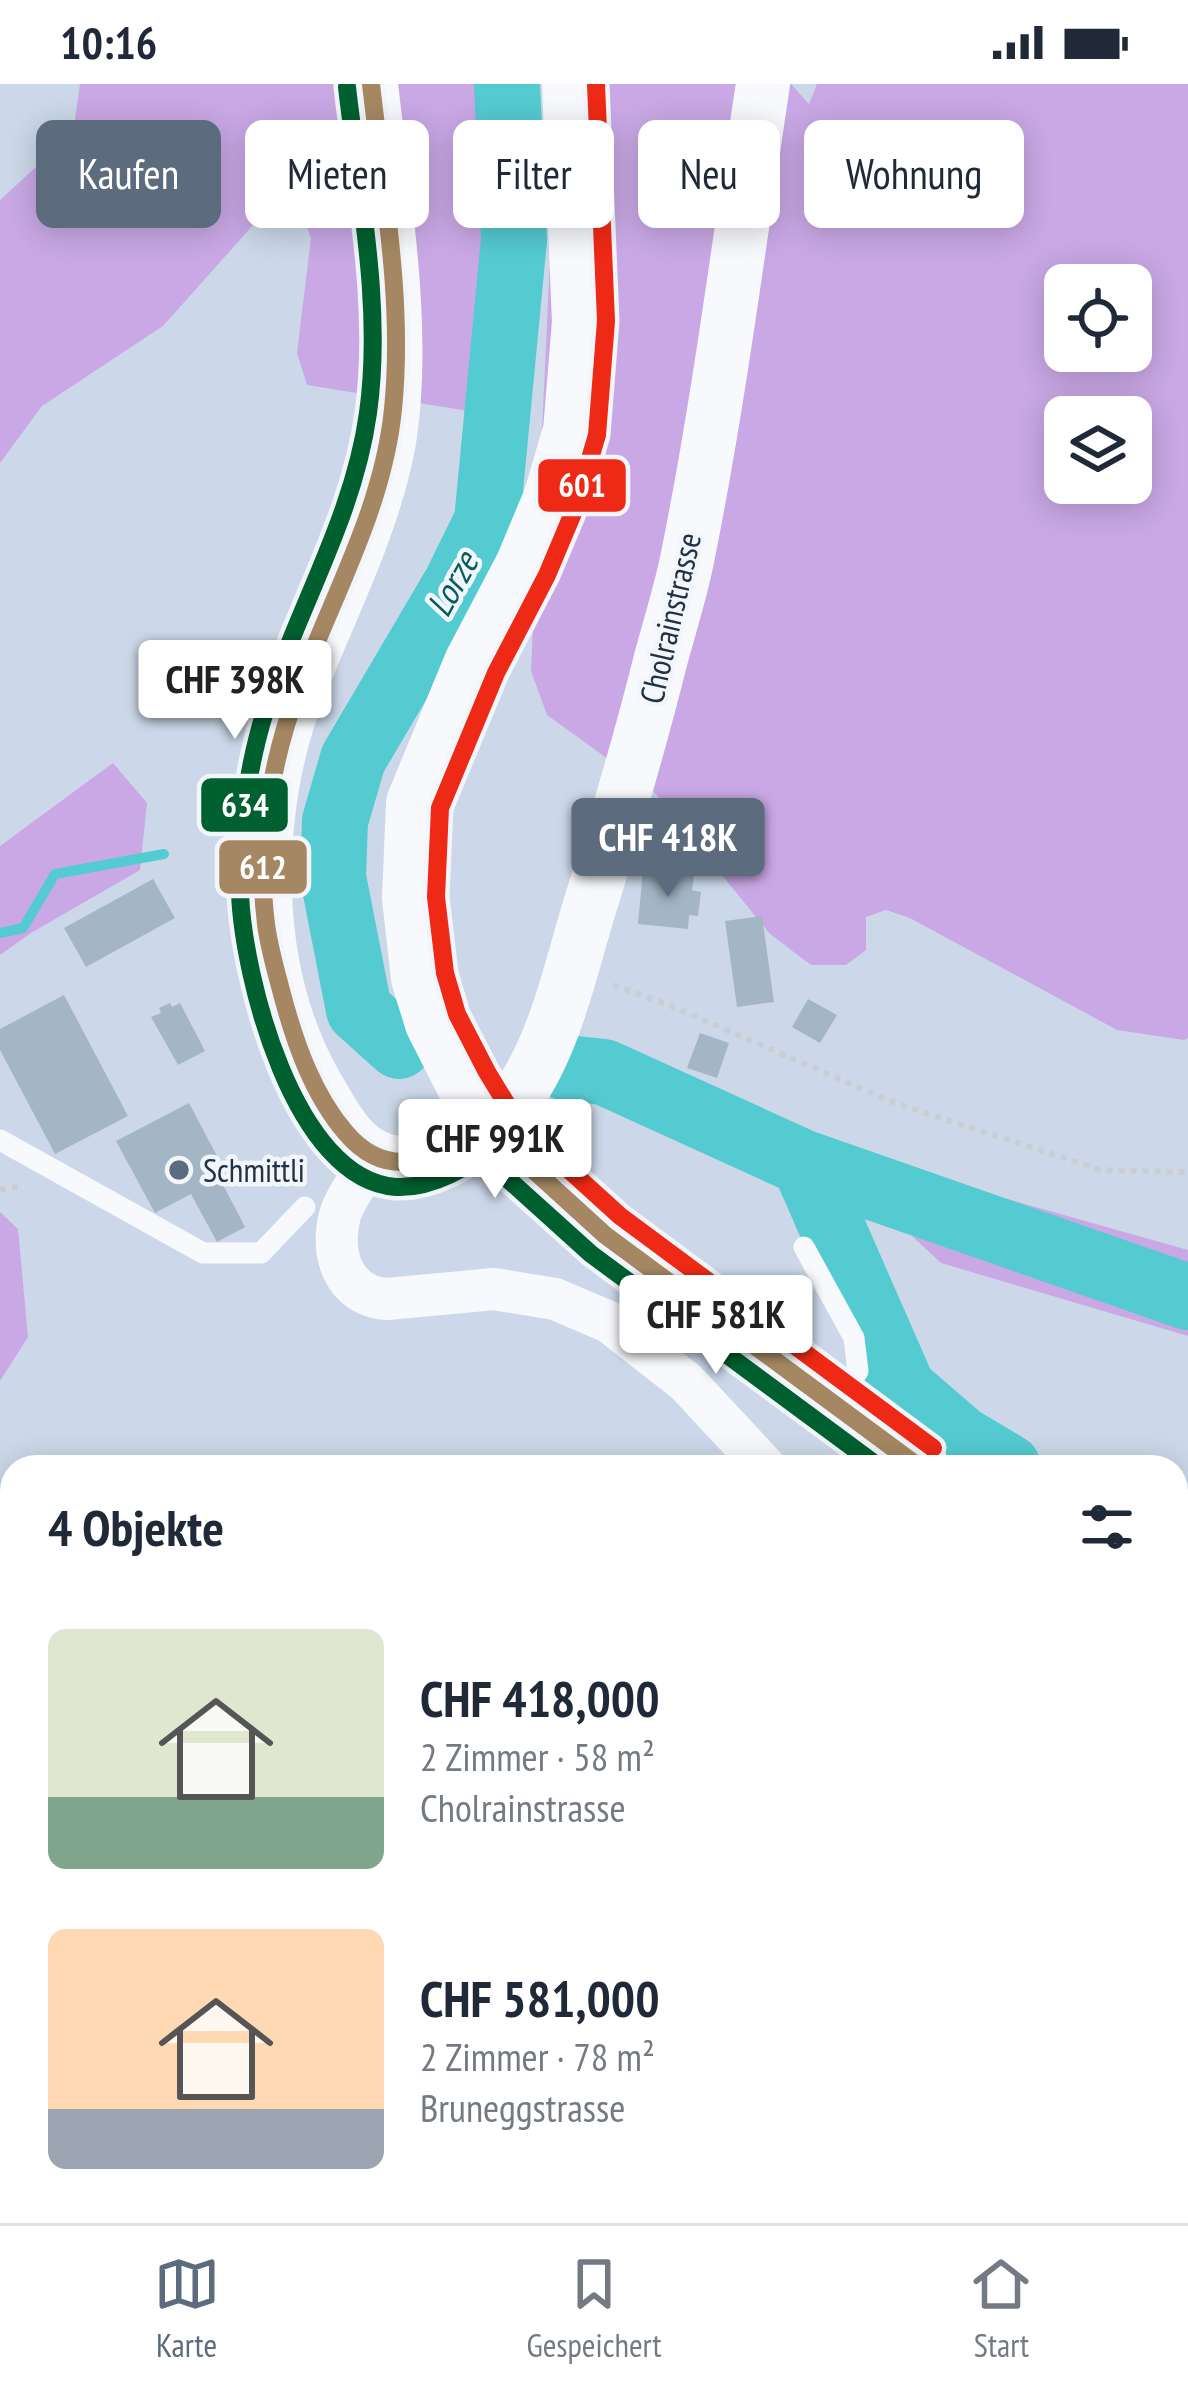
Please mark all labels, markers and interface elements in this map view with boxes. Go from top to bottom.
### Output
text: 10:16 [60,13,157,71]
chip: Kaufen [36,120,221,228]
chip: Mieten [245,120,429,228]
chip: Filter [453,120,614,228]
chip: Neu [638,120,780,228]
chip: Wohnung [804,120,1024,228]
map controls [1044,264,1152,504]
button: locate [1044,264,1152,372]
button: layers [1044,396,1152,504]
line badge: 601 [536,457,628,514]
text: 601 [558,463,606,506]
street label: Cholrainstrasse [629,528,710,707]
water label: Lorze [415,542,489,624]
pin: CHF 398K [111,640,359,742]
text: CHF 398K [165,653,305,704]
line badge: 634 [199,776,290,834]
text: 634 [221,783,269,826]
pin: CHF 418K [544,798,792,900]
text: CHF 418K [598,811,738,862]
line badge: 612 [217,838,309,896]
text: 612 [239,845,287,888]
pin: CHF 991K [371,1099,619,1201]
text: CHF 991K [425,1112,565,1163]
place label: Schmittli [203,1148,305,1191]
marker: Schmittli [166,1157,192,1183]
pin: CHF 581K [592,1275,840,1377]
text: CHF 581K [646,1288,786,1339]
text: 4 Objekte [48,1494,224,1560]
icon: filters [1074,1494,1140,1560]
text: CHF 418,000 [420,1665,660,1731]
icon: home [144,1677,288,1821]
text: 2 Zimmer · 58 m² [420,1731,655,1782]
text: Cholrainstrasse [420,1782,626,1833]
text: CHF 581,000 [420,1965,660,2031]
icon: home [144,1977,288,2121]
text: 2 Zimmer · 78 m² [420,2031,655,2082]
text: Bruneggstrasse [420,2082,625,2133]
tab: Karte [154,2251,220,2366]
tab: Gespeichert [527,2251,661,2366]
tab: Start [968,2251,1034,2366]

